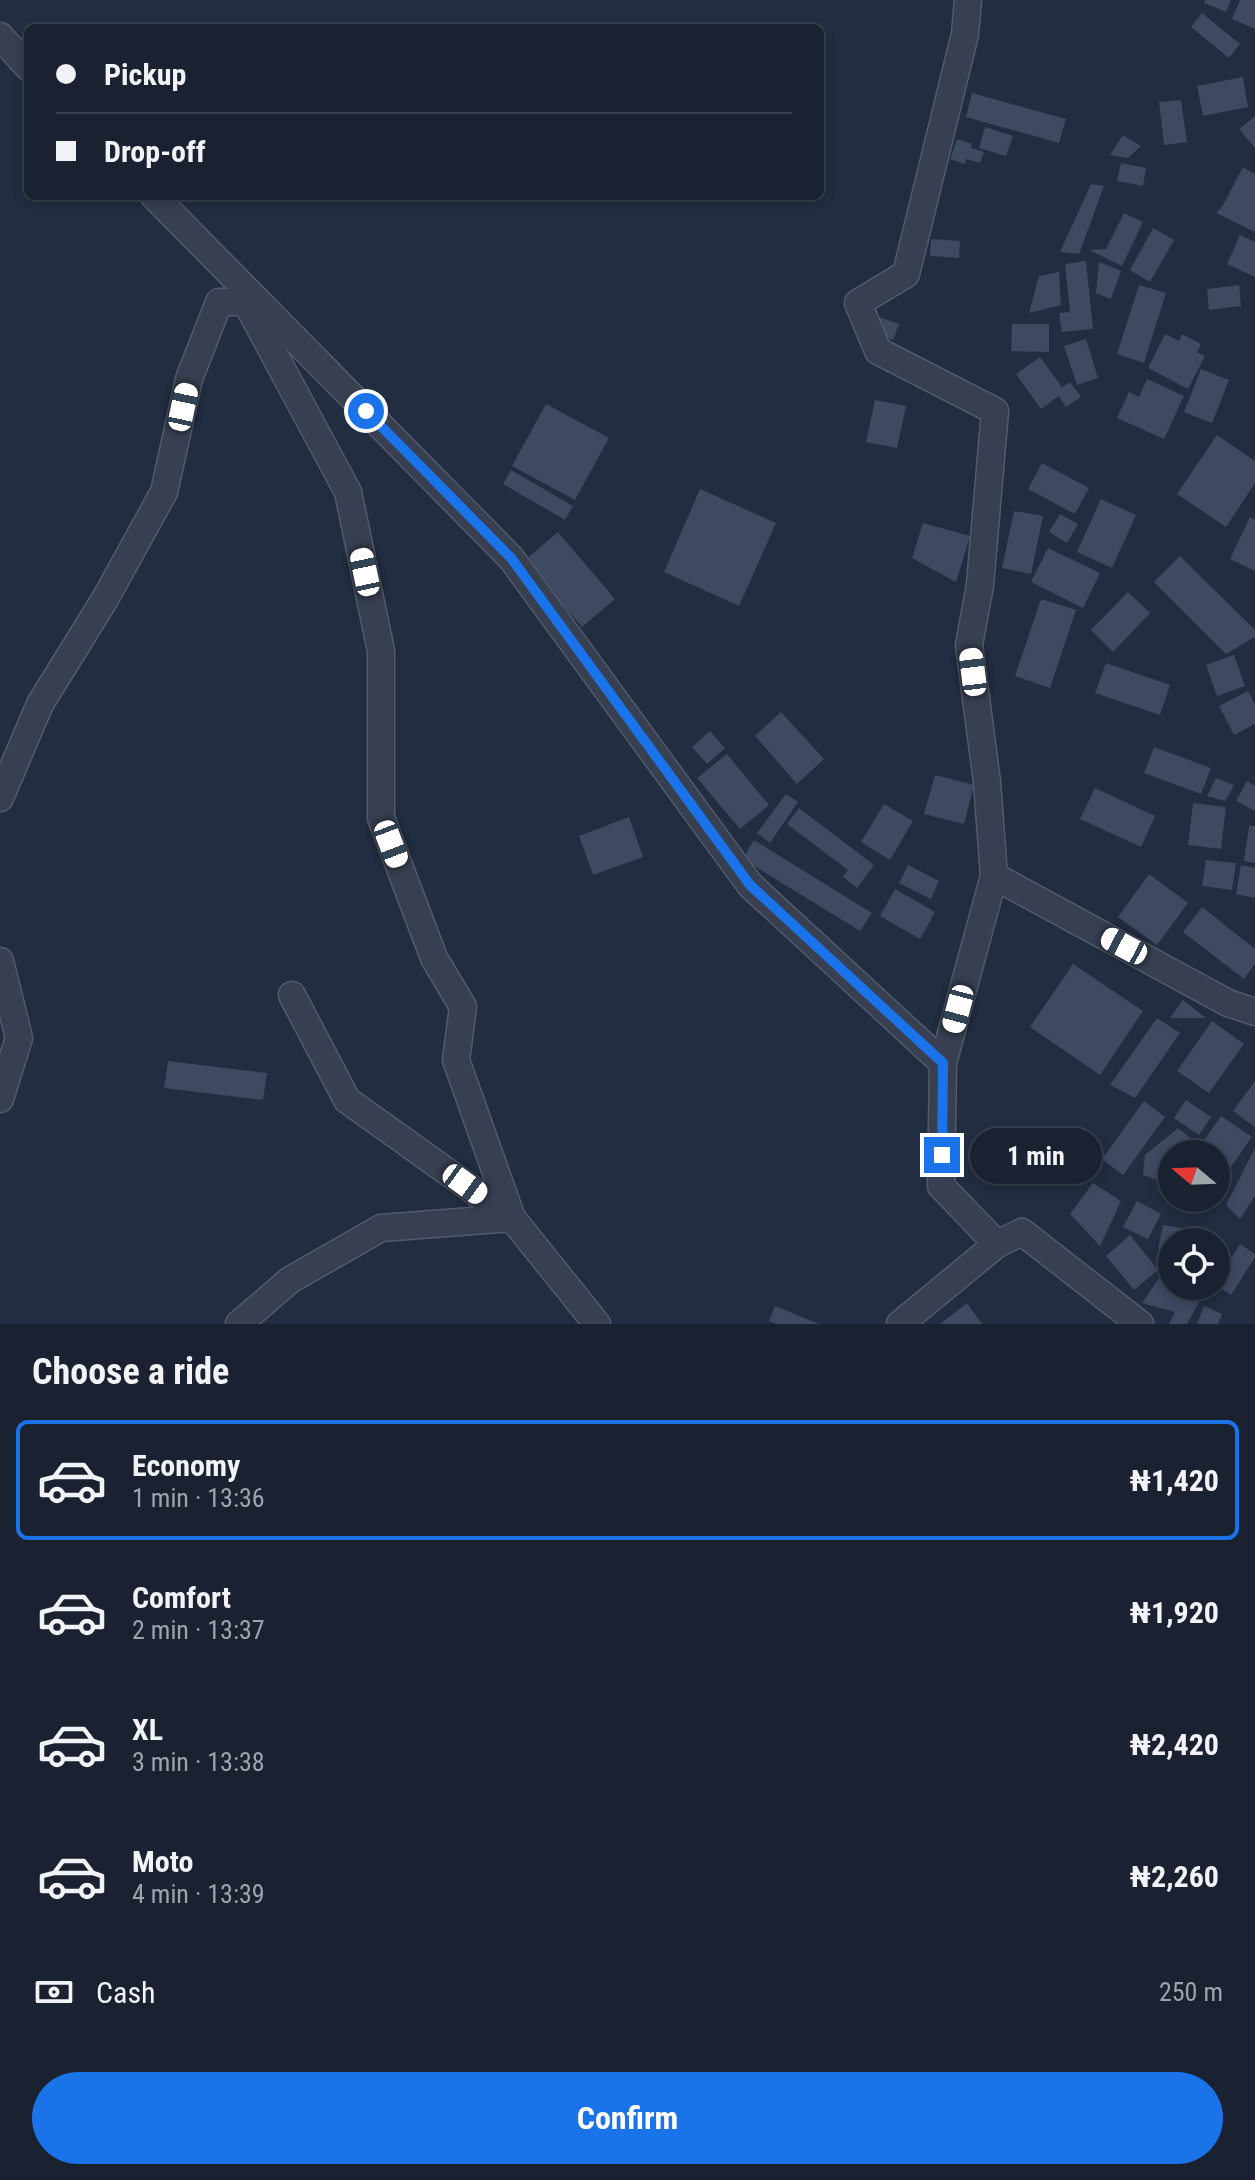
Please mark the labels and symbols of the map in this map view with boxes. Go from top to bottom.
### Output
car [166,381,200,433]
route start [348,393,384,429]
car [348,546,382,598]
car [958,647,988,697]
car [371,817,411,871]
car [1097,924,1151,968]
car [940,983,976,1035]
callout: 1 min [970,1127,1102,1183]
route end [924,1137,960,1173]
north arrow [1158,1140,1230,1212]
car [439,1160,491,1208]

